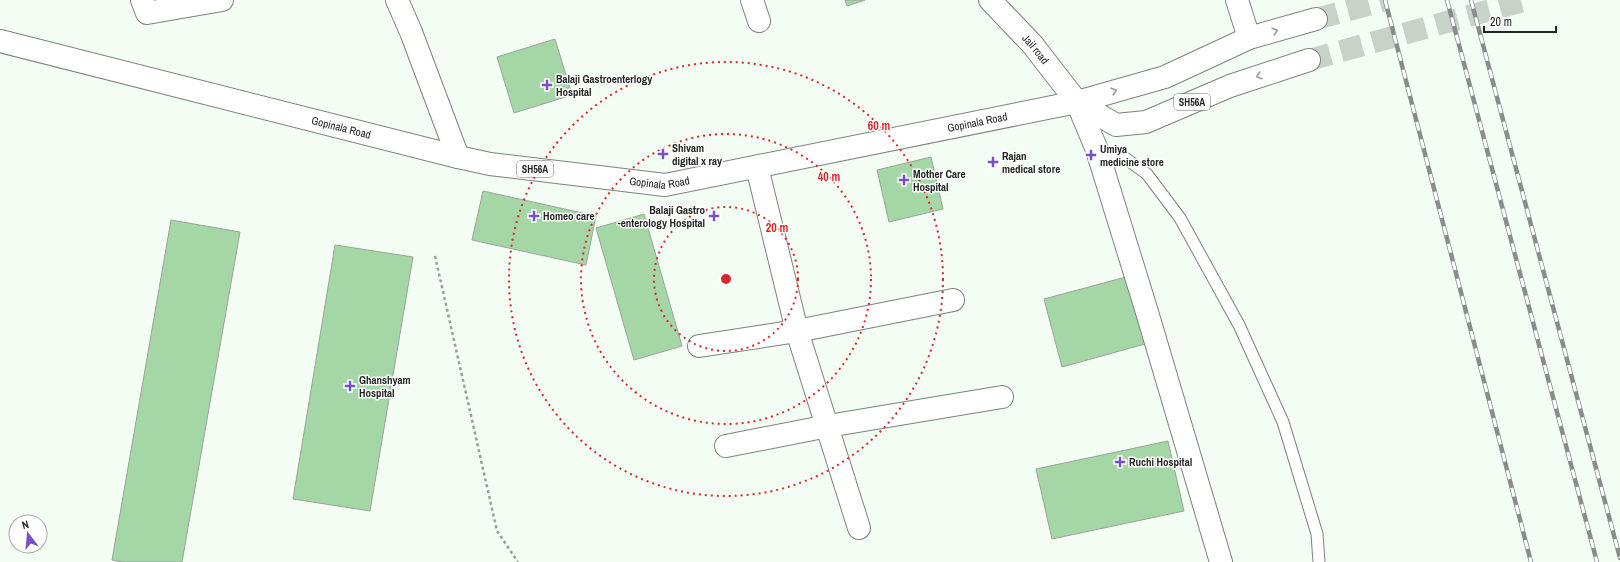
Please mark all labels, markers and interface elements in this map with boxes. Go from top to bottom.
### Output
scale bar [1484,8,1556,34]
text: 20 m [1490,14,1512,30]
one-way arrow [1271,27,1278,36]
street label: Jail road [1019,31,1052,67]
one-way arrow [1256,71,1263,80]
place label: Balaji Gastroenterlogy Hospital [556,72,652,99]
marker: Balaji Gastroenterlogy Hospital [541,79,553,91]
one-way arrow [1111,87,1118,96]
road number: SH56A [1174,94,1210,110]
street label: Gopinala Road [946,109,1008,135]
street label: Gopinala Road [310,113,372,142]
text: 60 m [868,118,890,134]
place label: Shivam digital x ray [672,141,722,168]
place label: Umiya medicine store [1100,142,1164,169]
marker: Shivam digital x ray [657,148,669,160]
place label: Rajan medical store [1002,149,1060,176]
marker: Umiya medicine store [1085,149,1097,161]
marker: Rajan medical store [987,156,999,168]
road number: SH56A [517,161,553,177]
place label: Mother Care Hospital [913,167,966,194]
text: 40 m [818,169,840,185]
street label: Gopinala Road [629,173,691,192]
marker: Mother Care Hospital [898,174,910,186]
place label: Balaji Gastro -enterology Hospital [618,203,705,230]
place label: Homeo care [543,209,595,223]
marker: Homeo care [528,210,540,222]
marker: Balaji Gastro -enterology Hospital [708,210,720,222]
text: 20 m [766,220,788,236]
centre of rings [719,272,733,286]
place label: Ghanshyam Hospital [359,373,411,400]
marker: Ghanshyam Hospital [344,380,356,392]
place label: Ruchi Hospital [1129,455,1192,469]
marker: Ruchi Hospital [1114,456,1126,468]
north arrow [8,514,48,554]
text: N [20,517,30,532]

